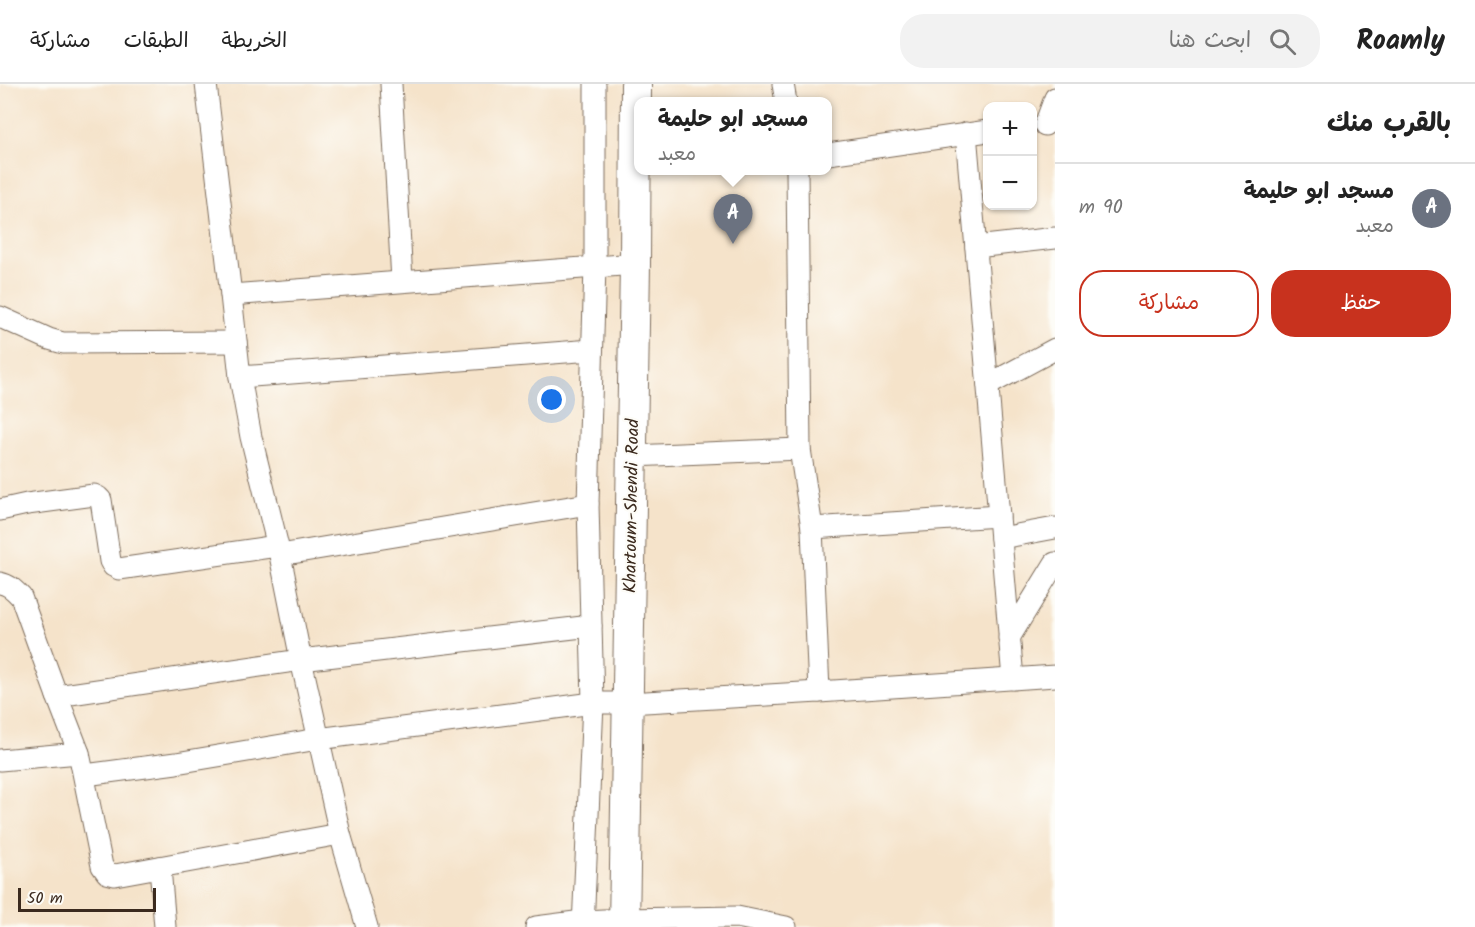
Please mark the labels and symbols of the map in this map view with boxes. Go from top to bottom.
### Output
pin: A [714,194,752,244]
your location [537,385,566,414]
street label: Khartoum-Shendi Road [616,418,649,594]
scale bar [18,885,156,912]

